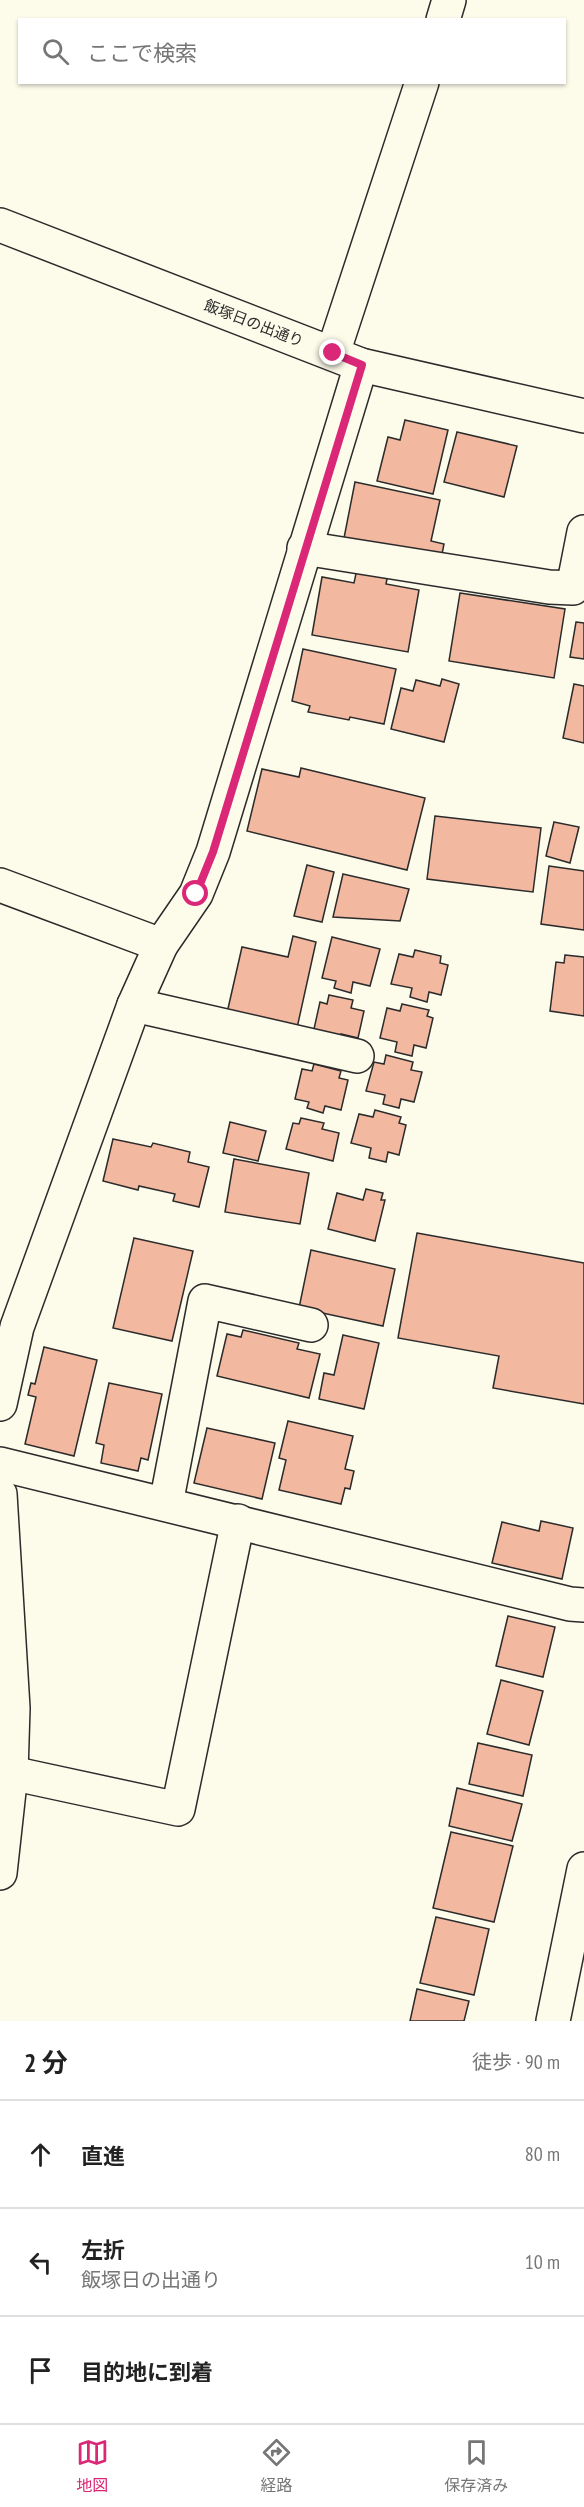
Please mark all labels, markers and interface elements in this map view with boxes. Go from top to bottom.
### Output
search box [18,18,566,84]
icon: search [39,35,72,68]
text: ここで検索 [87,39,197,67]
street label: 飯塚日の出通り [202,295,306,351]
route end [319,339,345,365]
route start [182,880,208,906]
text: 2 分 [24,2046,68,2079]
text: 徒歩 · 90 m [472,2049,560,2075]
icon: ahead [24,2138,57,2171]
text: 80 m [525,2141,560,2167]
text: 直進 [81,2142,125,2170]
text: 左折 [81,2236,125,2264]
icon: left [24,2246,57,2279]
text: 10 m [525,2249,560,2275]
text: 飯塚日の出通り [81,2267,221,2293]
icon: arrive [24,2354,57,2387]
text: 目的地に到着 [81,2358,213,2386]
tab: 地図 [76,2436,109,2496]
tab: 経路 [260,2436,293,2496]
tab: 保存済み [444,2436,508,2496]

